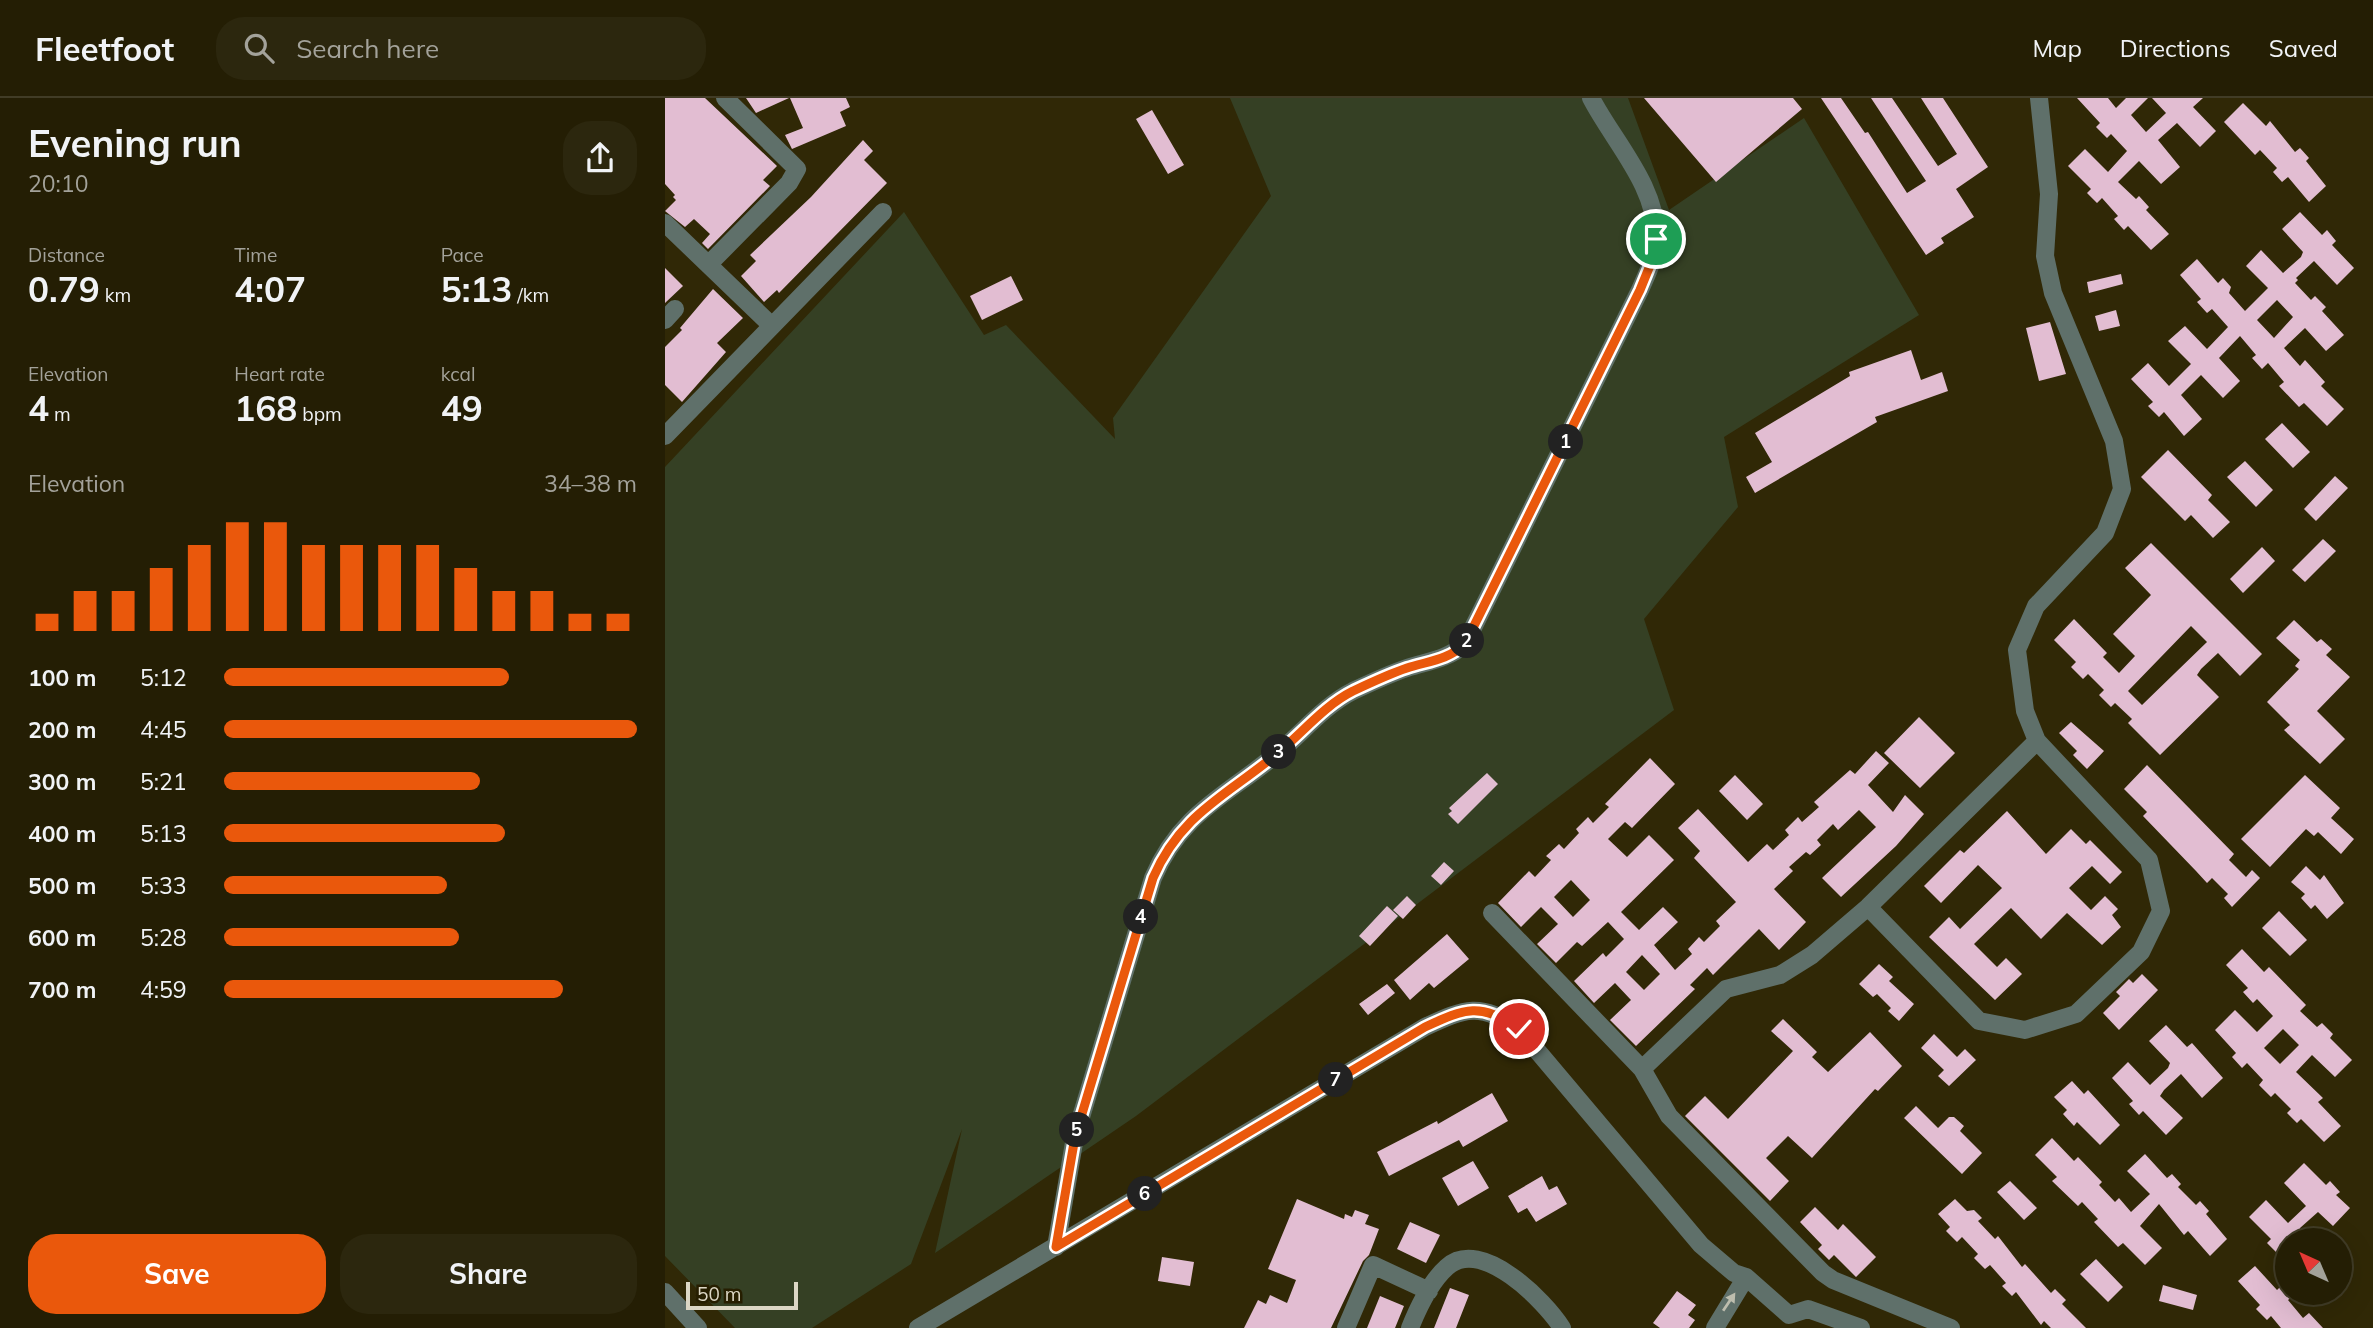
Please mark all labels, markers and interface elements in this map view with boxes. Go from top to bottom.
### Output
search box [216,17,706,80]
text: Fleetfoot [35,28,174,69]
icon: search [240,29,278,67]
text: Search here [296,32,439,65]
text: Map [2032,33,2082,63]
text: Directions [2120,33,2231,63]
text: Saved [2269,33,2338,63]
text: Evening run [28,119,242,167]
button: share [563,121,637,195]
text: 20:10 [28,169,88,198]
pin [1626,209,1686,269]
icon: arrive [1637,220,1675,258]
text: Distance [28,243,105,267]
text: Time [234,243,277,267]
text: Pace [441,243,484,267]
text: 0.79 [28,267,100,311]
text: 4:07 [234,267,306,311]
text: 5:13 [441,267,512,311]
text: km [100,283,131,307]
text: /km [512,283,549,307]
text: Elevation [28,362,108,386]
text: Heart rate [234,362,325,386]
text: kcal [441,362,475,386]
text: 4 [28,386,49,430]
text: 168 [234,386,297,430]
text: 49 [441,386,483,430]
text: m [49,402,71,426]
text: bpm [297,402,342,426]
pin: 1 [1549,424,1583,460]
text: 1 [1560,429,1571,453]
text: Elevation [28,469,125,498]
text: 34–38 m [544,469,637,498]
pin: 2 [1449,624,1485,658]
text: 2 [1461,628,1472,652]
text: 100 m [28,663,96,692]
text: 5:12 [140,663,187,692]
text: 200 m [28,715,96,744]
text: 4:45 [140,715,187,744]
pin: 3 [1261,734,1297,770]
text: 3 [1273,739,1284,763]
text: 300 m [28,767,96,796]
text: 5:21 [140,767,187,796]
text: 400 m [28,819,96,848]
text: 5:13 [140,819,187,848]
text: 500 m [28,871,96,900]
text: 5:33 [140,871,187,900]
pin: 4 [1123,900,1159,934]
text: 4 [1135,904,1146,928]
text: 600 m [28,923,96,952]
text: 5:28 [140,923,187,952]
text: 700 m [28,975,96,1004]
text: 4:59 [140,975,187,1004]
pin [1489,999,1549,1059]
icon: check [1500,1010,1538,1048]
pin: 7 [1319,1062,1353,1098]
text: 7 [1330,1067,1341,1091]
pin: 5 [1059,1112,1095,1148]
text: 5 [1071,1117,1082,1141]
pin: 6 [1127,1176,1163,1212]
text: 6 [1139,1181,1150,1205]
north arrow [2275,1228,2352,1306]
map controls [2275,1228,2352,1305]
button: Save [28,1234,326,1314]
button: Share [340,1234,637,1314]
scale bar [686,1279,798,1311]
text: 50 m [697,1282,741,1306]
one-way arrow [1723,1292,1736,1312]

